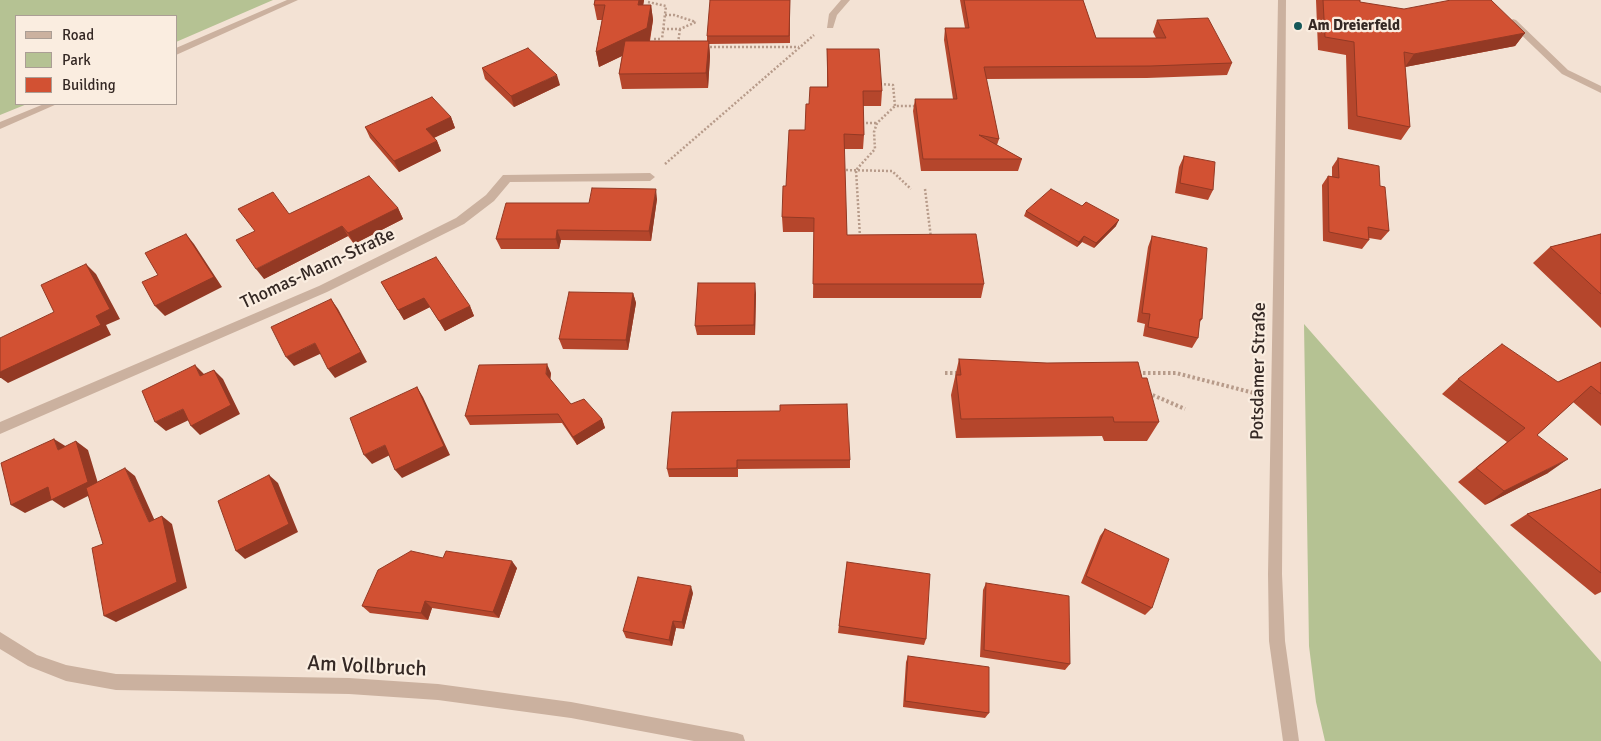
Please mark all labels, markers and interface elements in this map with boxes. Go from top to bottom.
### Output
legend [15,15,178,105]
place label: Am Dreierfeld [1308,17,1400,35]
marker: Am Dreierfeld [1292,20,1304,32]
text: Road [62,26,94,44]
text: Park [62,51,91,69]
text: Building [62,76,116,94]
street label: Thomas-Mann-Straße [238,224,398,314]
street label: Potsdamer Straße [1247,302,1271,440]
street label: Am Vollbruch [307,651,427,683]

